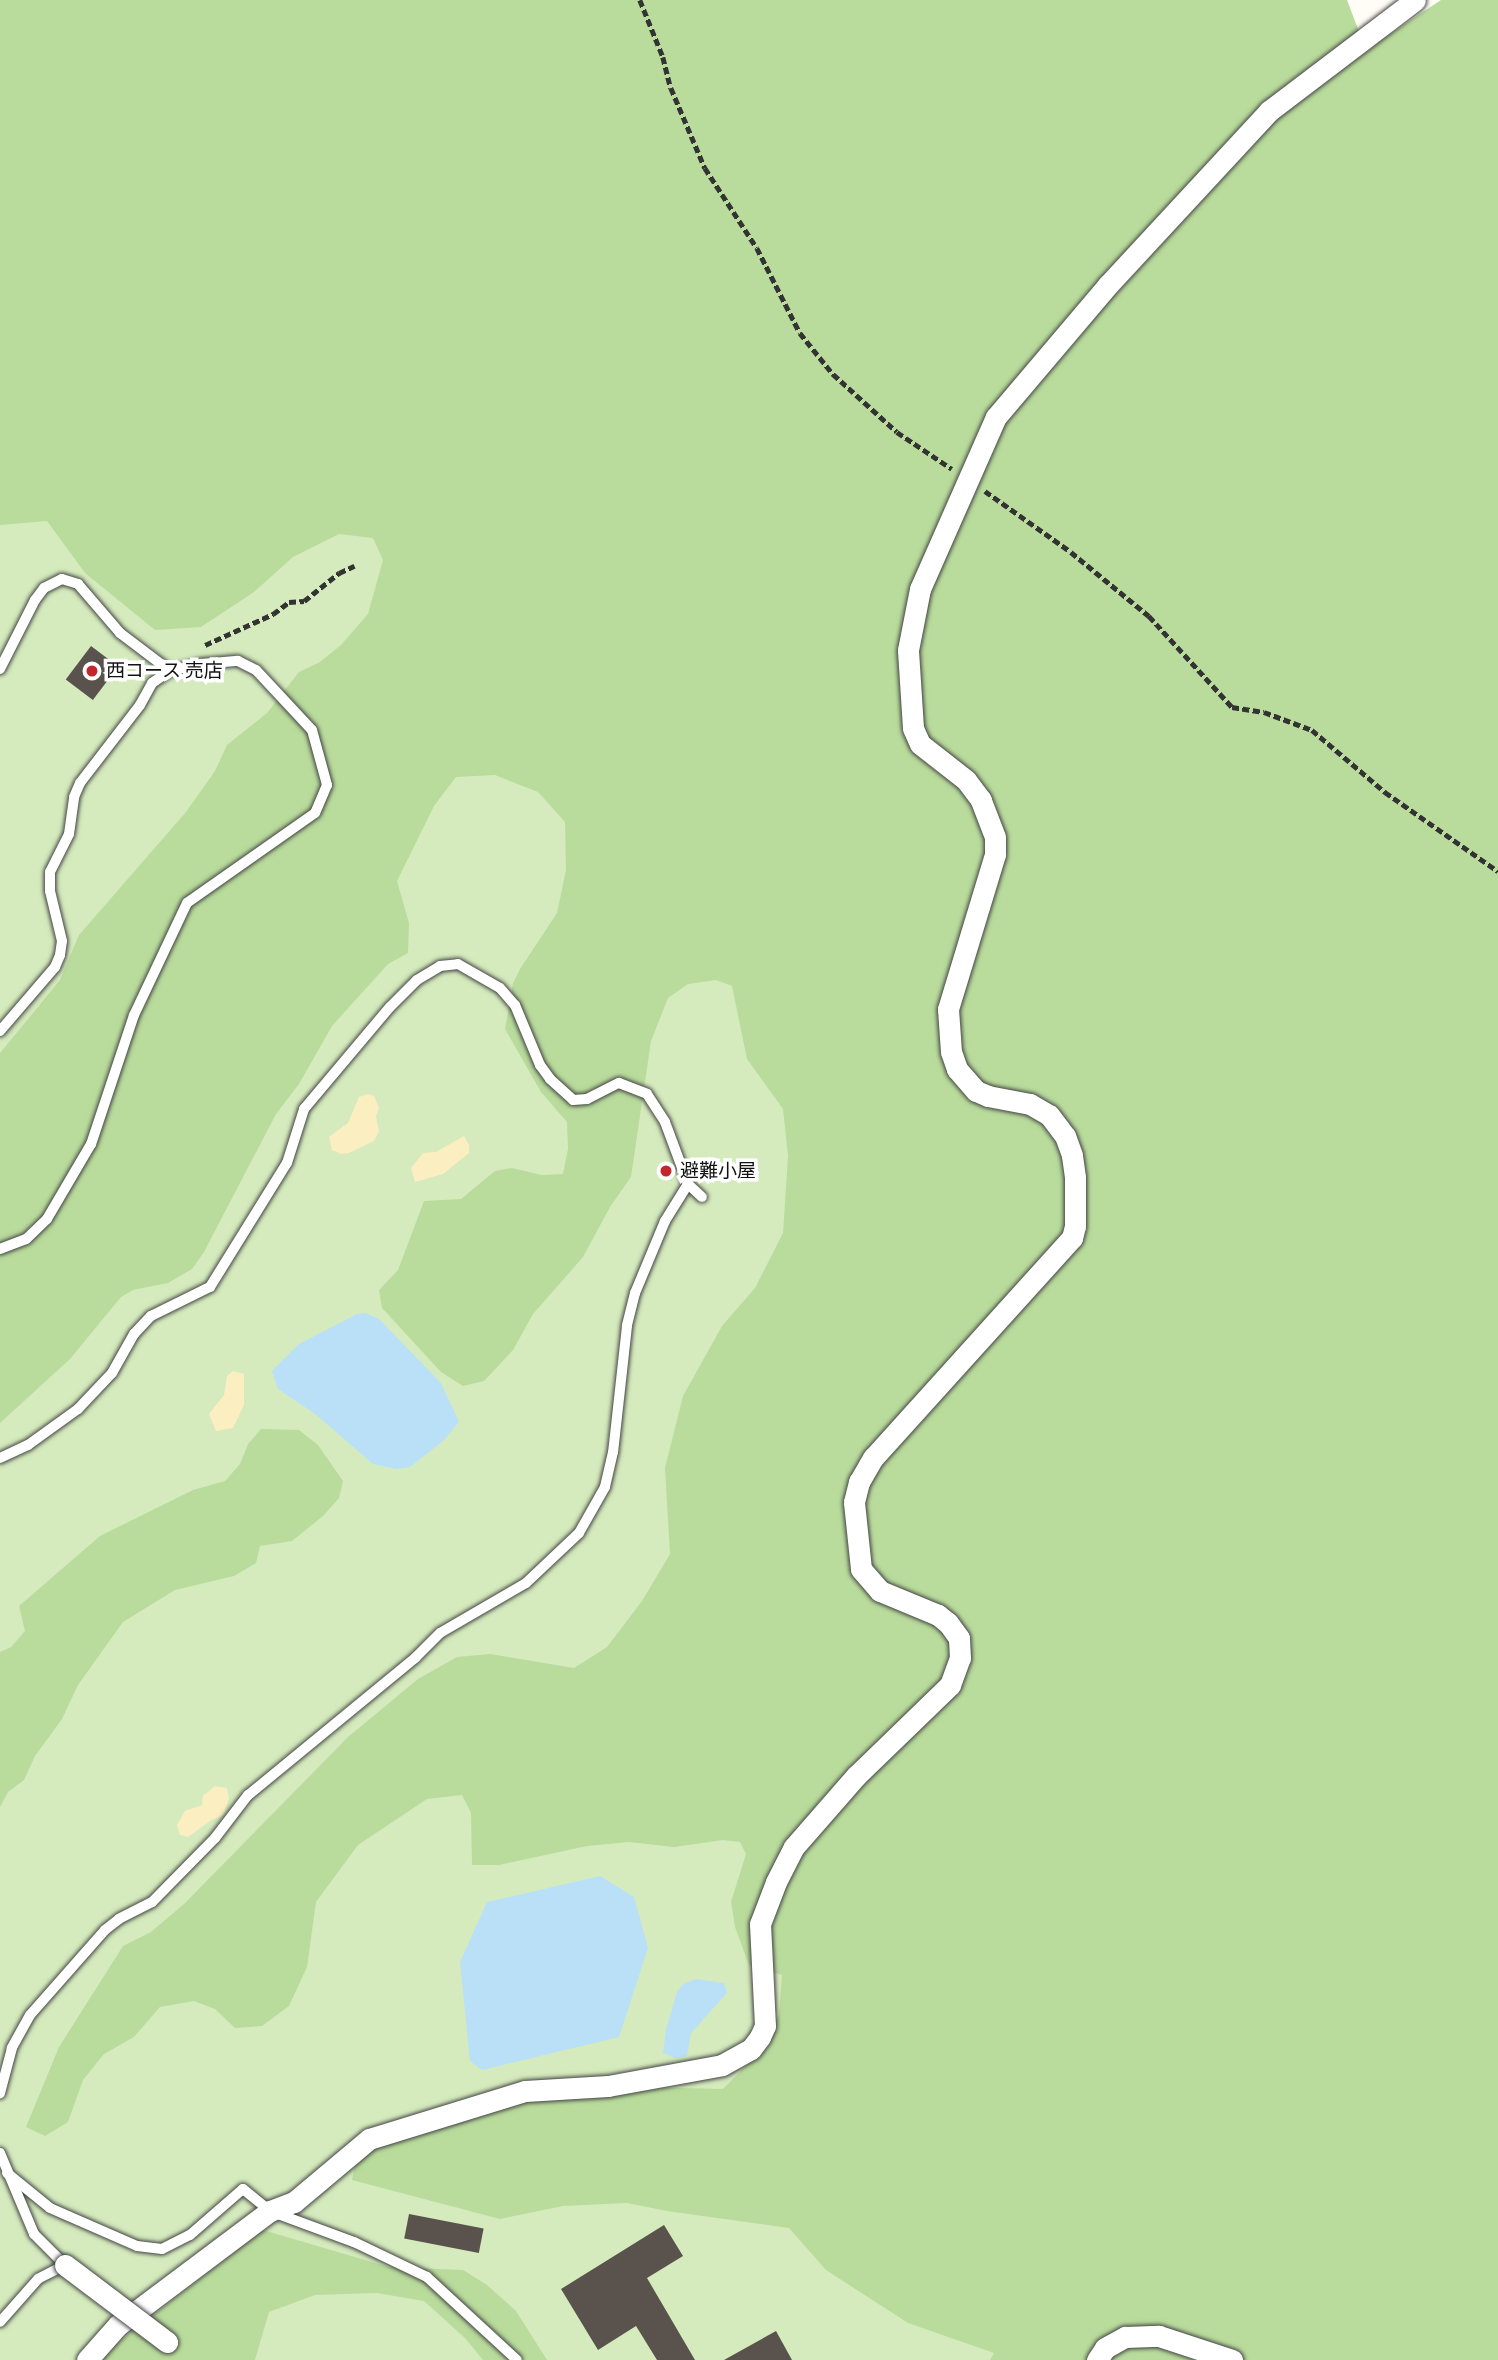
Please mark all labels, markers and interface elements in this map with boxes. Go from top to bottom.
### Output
place label: 西コース 売店 [106,660,224,682]
marker: 西コース 売店 [84,663,100,679]
place label: 避難小屋 [680,1160,756,1182]
marker: 避難小屋 [658,1163,674,1179]

